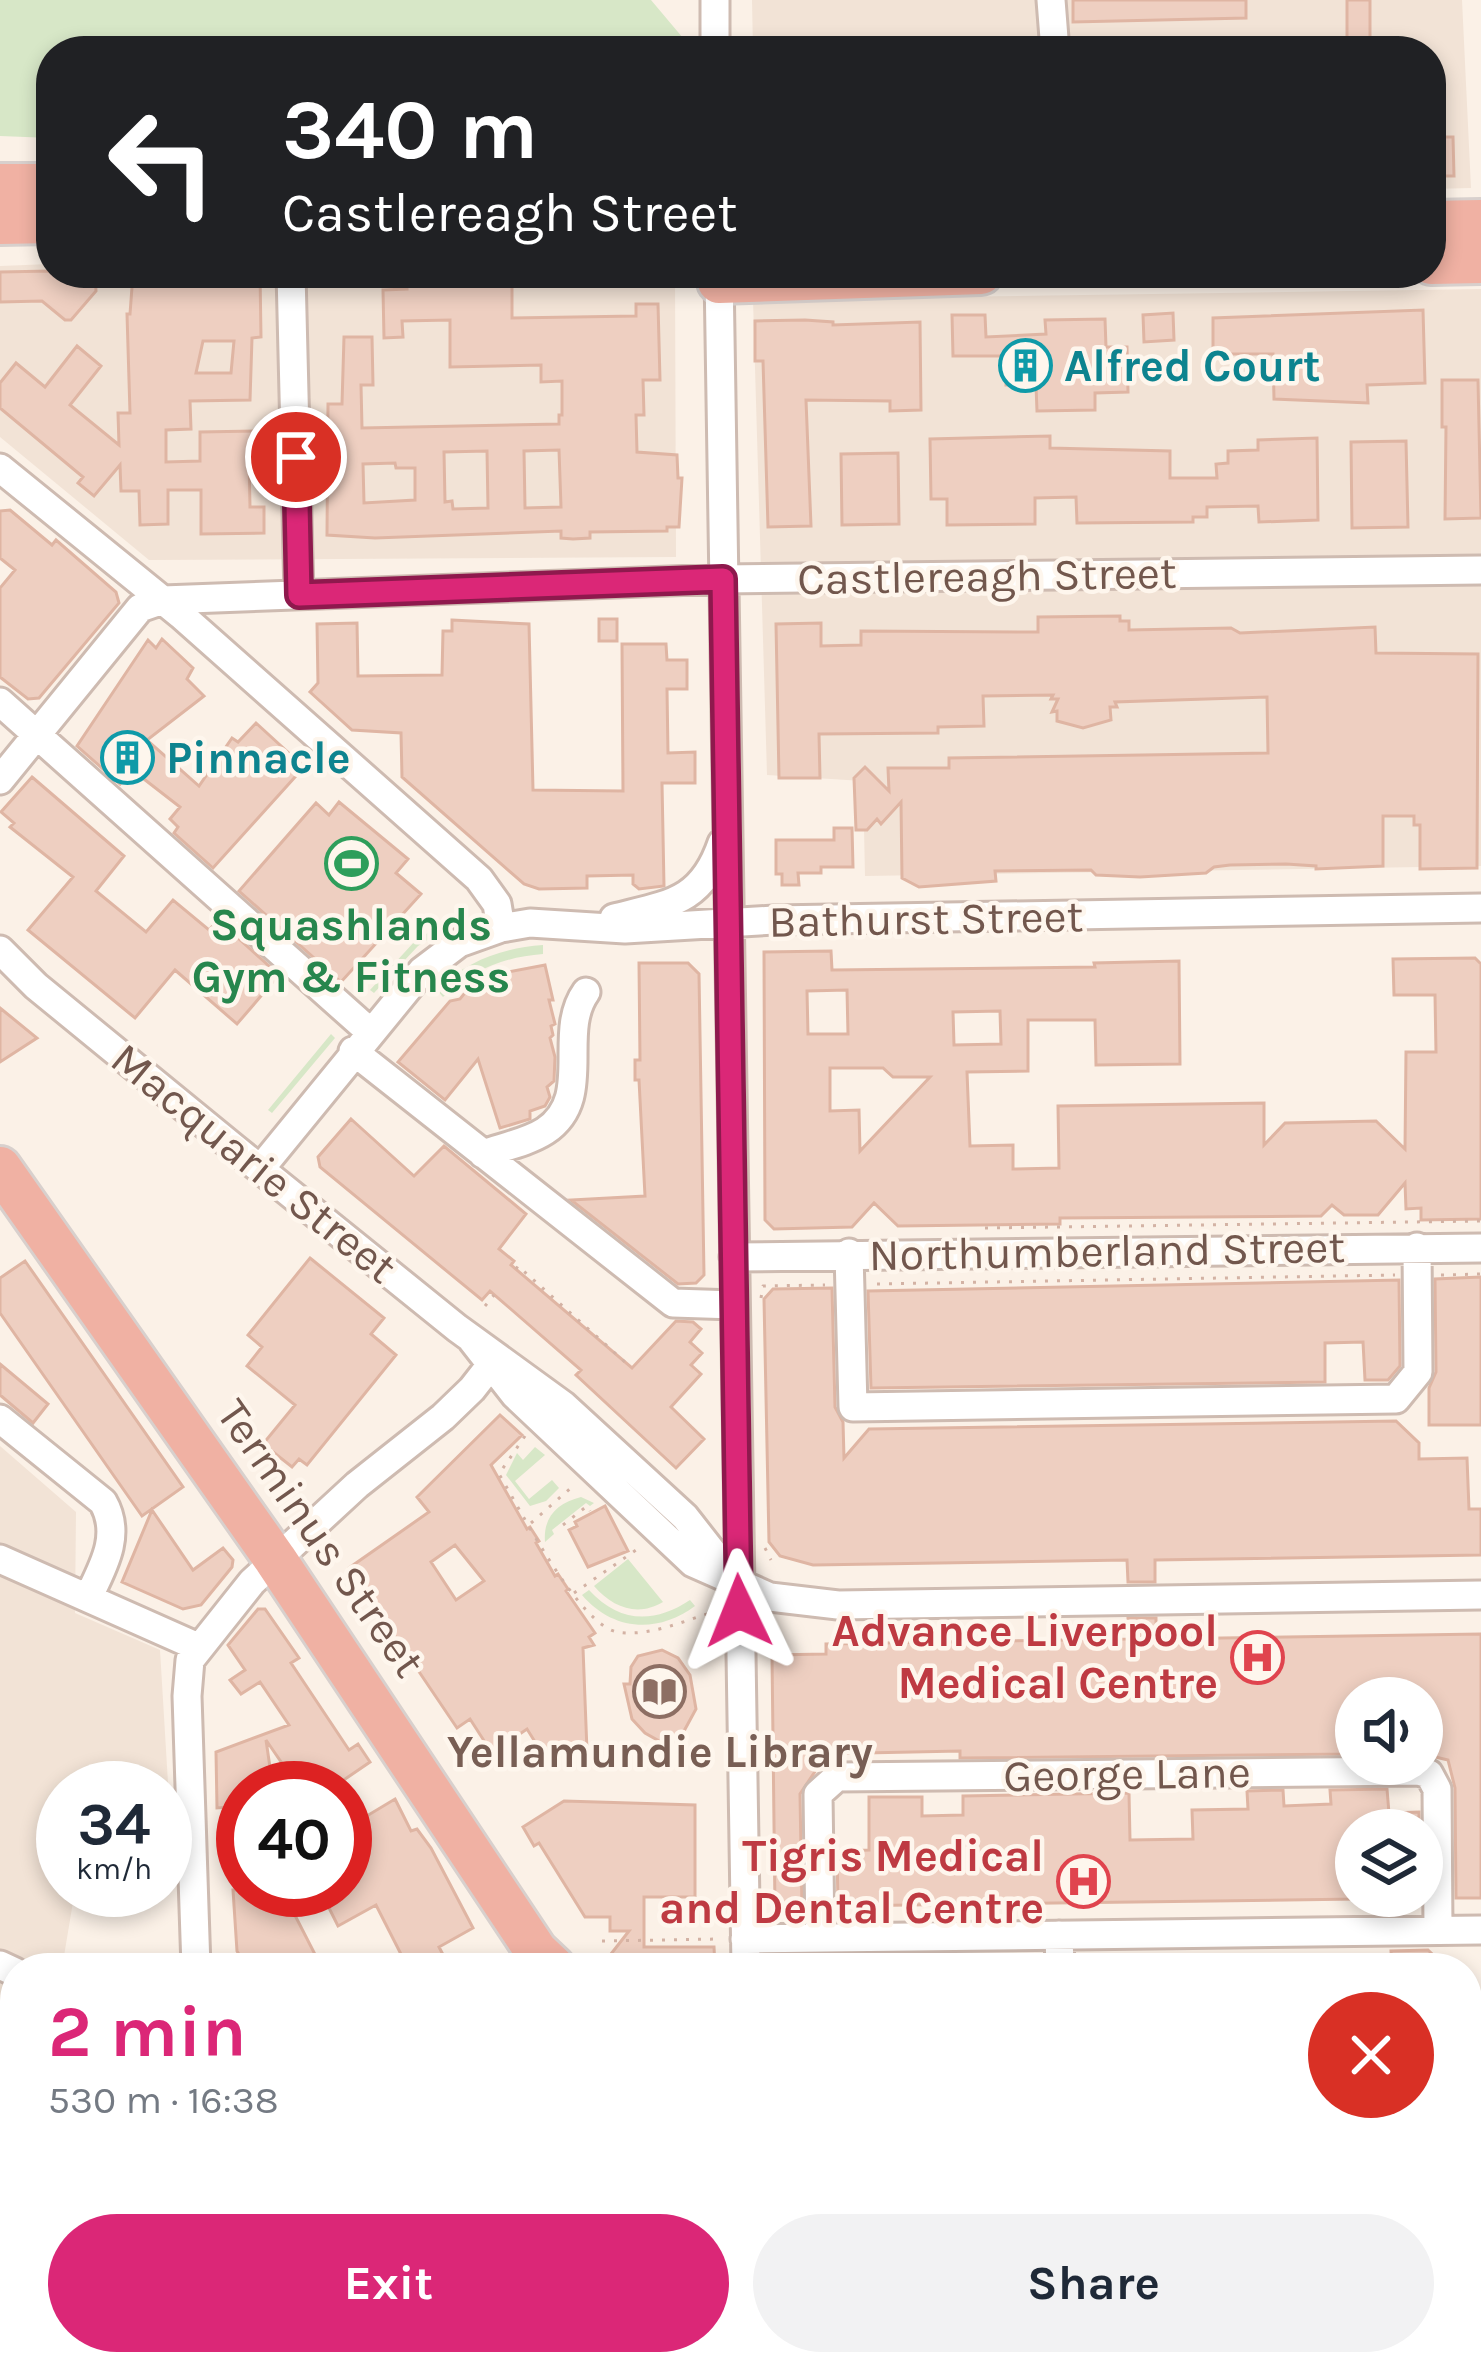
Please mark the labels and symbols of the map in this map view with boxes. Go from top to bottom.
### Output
building icon: Alfred Court [997,338,1053,394]
place label: Alfred Court [1064,340,1321,392]
pin [245,406,347,508]
street label: Castlereagh Street [797,547,1177,606]
building icon: Pinnacle [99,730,155,786]
place label: Pinnacle [166,732,351,784]
sports icon: Squashlands Gym & Fitness [323,836,379,892]
street label: Bathurst Street [768,890,1084,948]
place label: Squashlands Gym & Fitness [192,899,510,1004]
street label: Macquarie Street [100,1032,407,1295]
street label: Northumberland Street [868,1221,1346,1281]
street label: Terminus Street [206,1389,436,1687]
position arrow [676,1548,802,1674]
place label: Advance Liverpool Medical Centre [831,1605,1218,1709]
hospital icon: Advance Liverpool Medical Centre [1229,1629,1285,1685]
library icon: Yellamundie Library [632,1663,688,1719]
place label: Yellamundie Library [447,1726,873,1779]
street label: George Lane [1003,1746,1251,1803]
speed limit sign: 40 [216,1761,372,1917]
place label: Tigris Medical and Dental Centre [659,1830,1044,1934]
hospital icon: Tigris Medical and Dental Centre [1055,1854,1111,1910]

